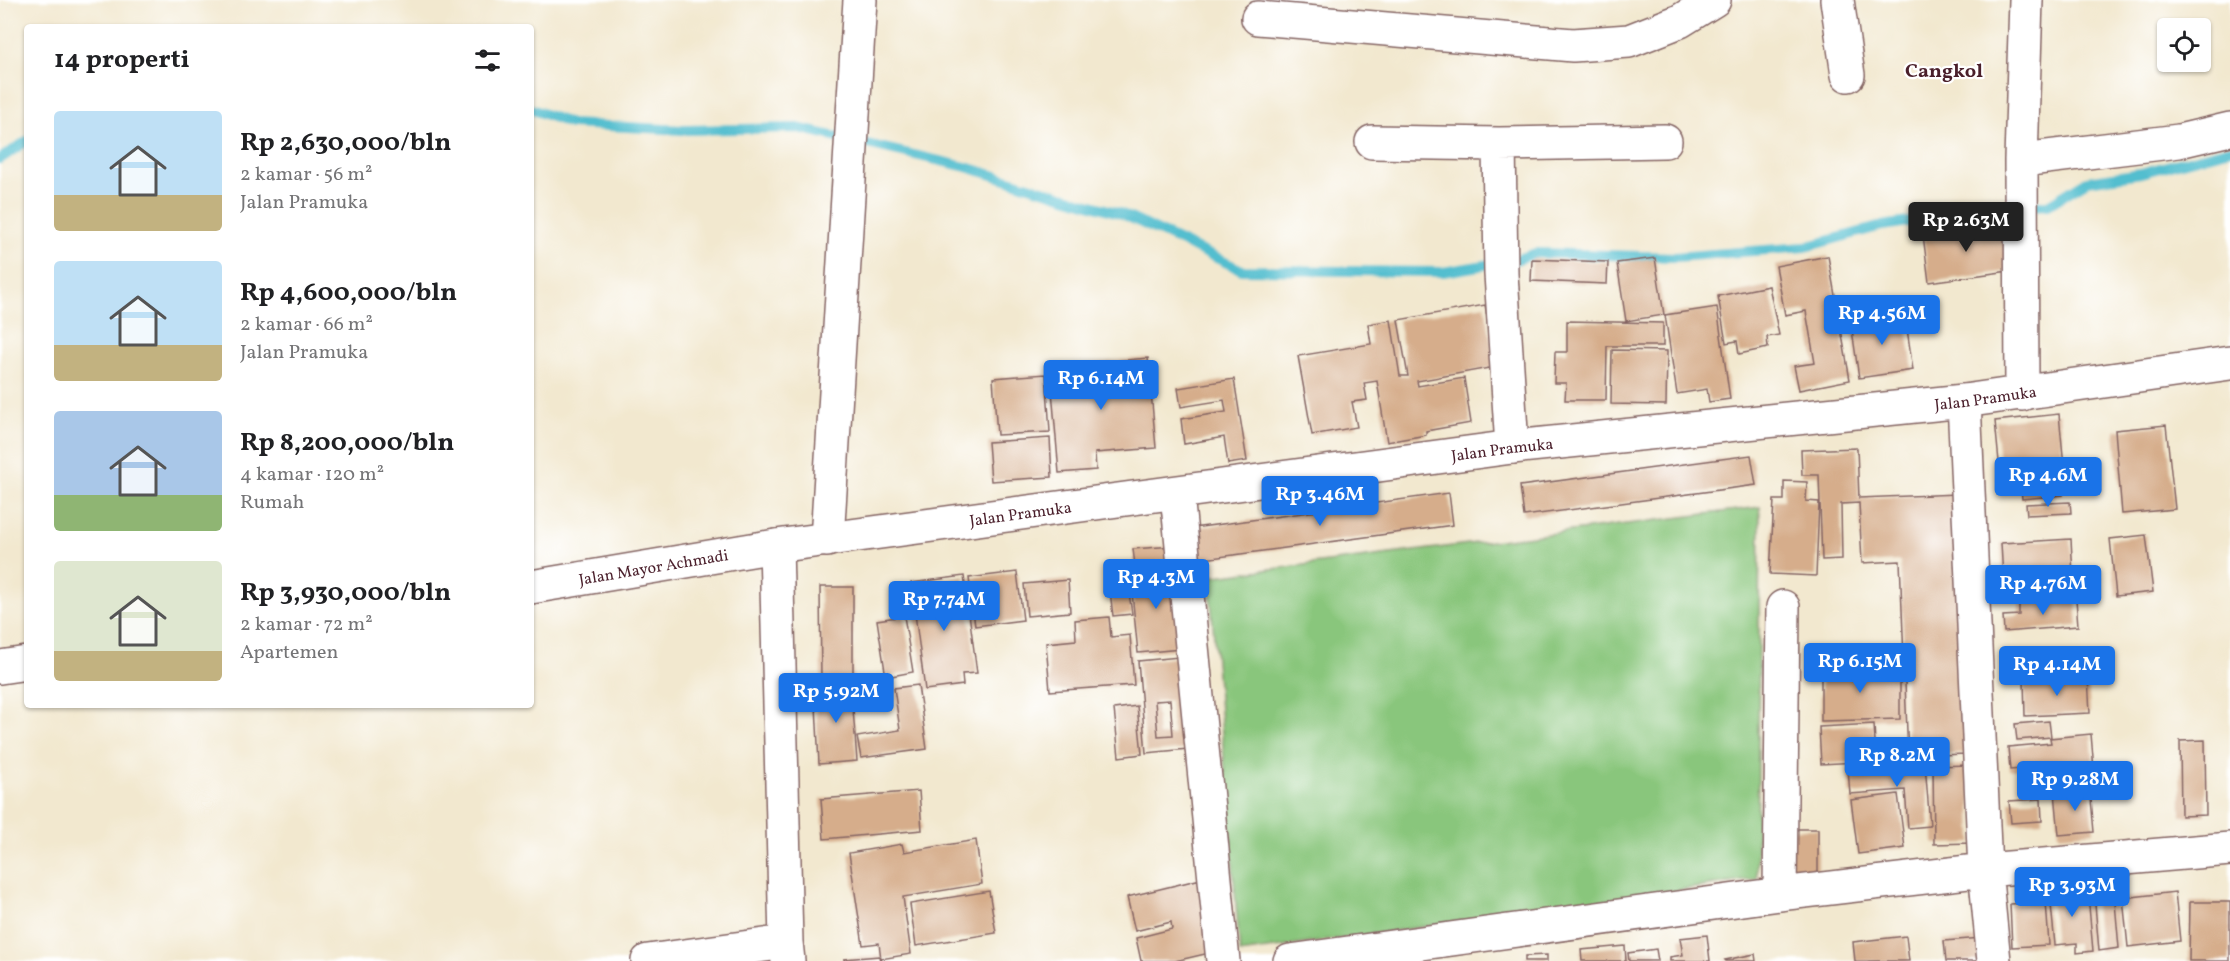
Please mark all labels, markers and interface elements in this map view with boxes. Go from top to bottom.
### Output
map controls [2157,18,2211,72]
button: locate [2157,18,2211,72]
text: 14 properti [54,42,190,78]
icon: filters [471,44,504,77]
district label: Cangkol [1905,58,1983,86]
text: Rp 2,630,000/bln [240,125,451,161]
icon: home [102,135,174,207]
text: 2 kamar · 56 m² [240,161,372,189]
text: Jalan Pramuka [240,189,368,217]
pin: Rp 2.63M [1904,202,2028,253]
text: Rp 2.63M [1922,207,2010,235]
text: Rp 4,600,000/bln [240,275,457,311]
icon: home [102,285,174,357]
pin: Rp 4.56M [1820,295,1944,346]
text: Rp 4.56M [1838,300,1926,328]
text: 2 kamar · 66 m² [240,311,373,339]
text: Jalan Pramuka [240,339,368,367]
pin: Rp 6.14M [1039,360,1163,411]
text: Rp 6.14M [1058,365,1144,393]
street label: Jalan Pramuka [1934,382,2038,417]
text: Rp 8,200,000/bln [240,425,454,461]
street label: Jalan Pramuka [1450,434,1554,468]
icon: home [102,435,174,507]
pin: Rp 4.6M [1993,457,2103,508]
text: 4 kamar · 120 m² [240,461,384,489]
text: Rp 4.6M [2009,462,2087,490]
pin: Rp 3.46M [1258,476,1382,527]
text: Rp 3.46M [1276,481,1364,509]
text: Rumah [240,489,305,517]
street label: Jalan Pramuka [968,497,1073,533]
street label: Jalan Mayor Achmadi [577,545,730,592]
pin: Rp 4.3M [1101,559,1211,610]
text: Rp 4.3M [1117,564,1195,592]
pin: Rp 4.76M [1981,565,2105,616]
text: Rp 4.76M [1999,570,2087,598]
text: Rp 3,930,000/bln [240,575,451,611]
pin: Rp 7.74M [882,581,1006,632]
icon: home [102,585,174,657]
text: Rp 7.74M [903,586,985,614]
text: 2 kamar · 72 m² [240,611,373,639]
text: Apartemen [240,639,339,667]
pin: Rp 6.15M [1798,643,1922,694]
pin: Rp 4.14M [1995,646,2119,697]
text: Rp 6.15M [1818,648,1902,676]
text: Rp 4.14M [2013,651,2101,679]
pin: Rp 5.92M [774,673,898,724]
text: Rp 5.92M [793,678,879,706]
pin: Rp 8.2M [1842,737,1952,788]
text: Rp 8.2M [1859,742,1935,770]
pin: Rp 9.28M [2013,761,2137,812]
text: Rp 9.28M [2031,766,2119,794]
pin: Rp 3.93M [2010,867,2134,918]
text: Rp 3.93M [2029,872,2115,900]

